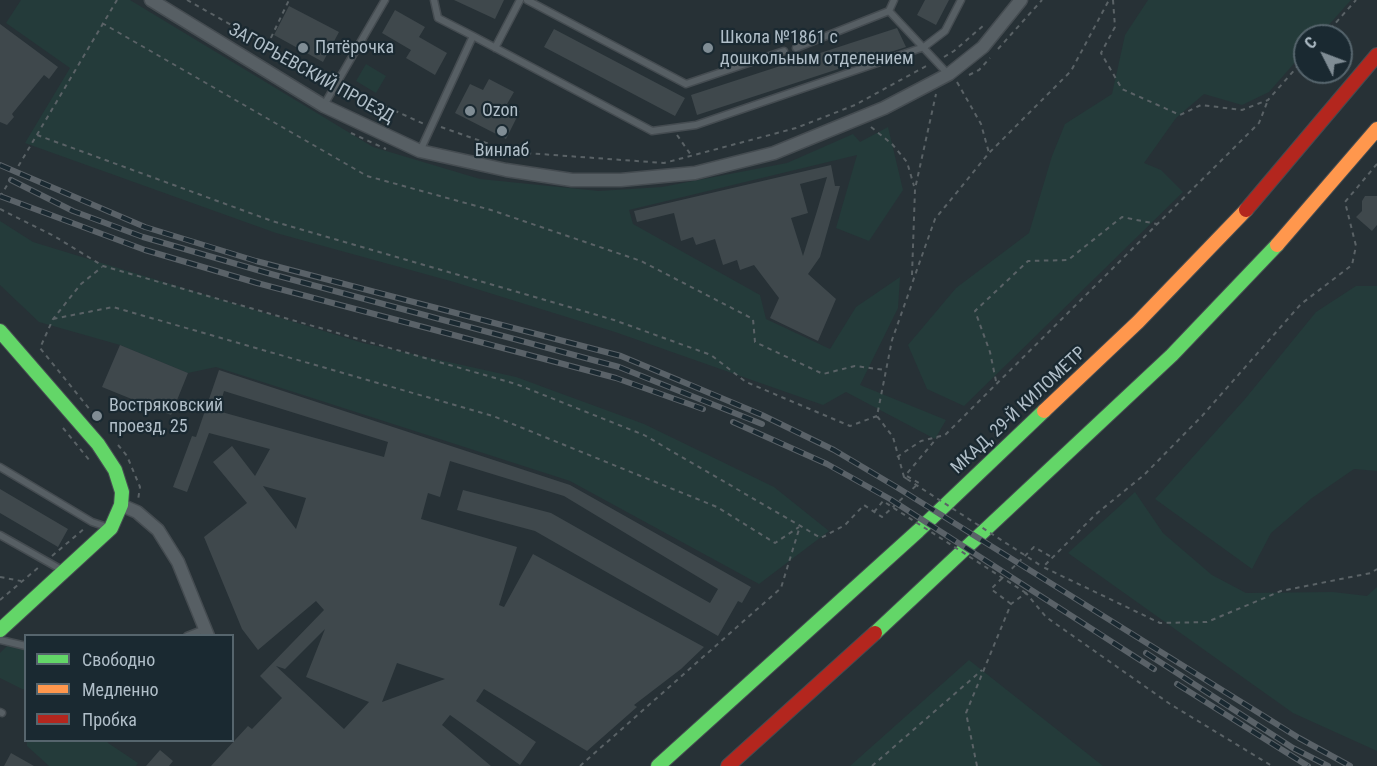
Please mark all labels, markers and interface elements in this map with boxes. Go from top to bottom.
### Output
street label: ЗАГОРЬЕВСКИЙ ПРОЕЗД [224,19,398,129]
north arrow [1293,24,1353,84]
place label: Школа №1861 с дошкольным отделением [720,27,914,70]
text: С [1301,33,1321,53]
place label: Пятёрочка [315,37,394,59]
marker: Пятёрочка [296,41,310,55]
marker: Школа №1861 с дошкольным отделением [701,41,715,55]
place label: Ozon [482,100,518,122]
marker: Ozon [463,104,477,118]
marker: Винлаб [495,124,509,138]
place label: Винлаб [475,140,529,162]
street label: МКАД, 29-Й КИЛОМЕТР [947,343,1091,479]
place label: Востряковский проезд, 25 [109,395,223,438]
marker: Востряковский проезд, 25 [90,409,104,423]
legend [24,634,234,742]
text: Свободно [82,649,155,670]
text: Медленно [82,679,159,700]
text: Пробка [82,709,137,730]

